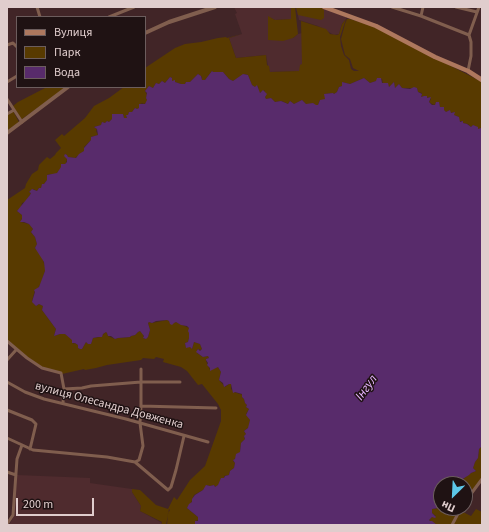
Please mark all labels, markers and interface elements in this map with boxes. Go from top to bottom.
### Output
legend [16,16,146,88]
text: Вулиця [54,24,92,41]
text: Парк [54,44,80,61]
text: Вода [54,64,80,81]
water label: Інгул [353,372,381,404]
street label: вулиця Олесандра Довженка [33,379,185,433]
north arrow [433,476,473,516]
scale bar [18,490,96,516]
text: 200 m [23,496,53,513]
text: Пн [439,497,458,516]

